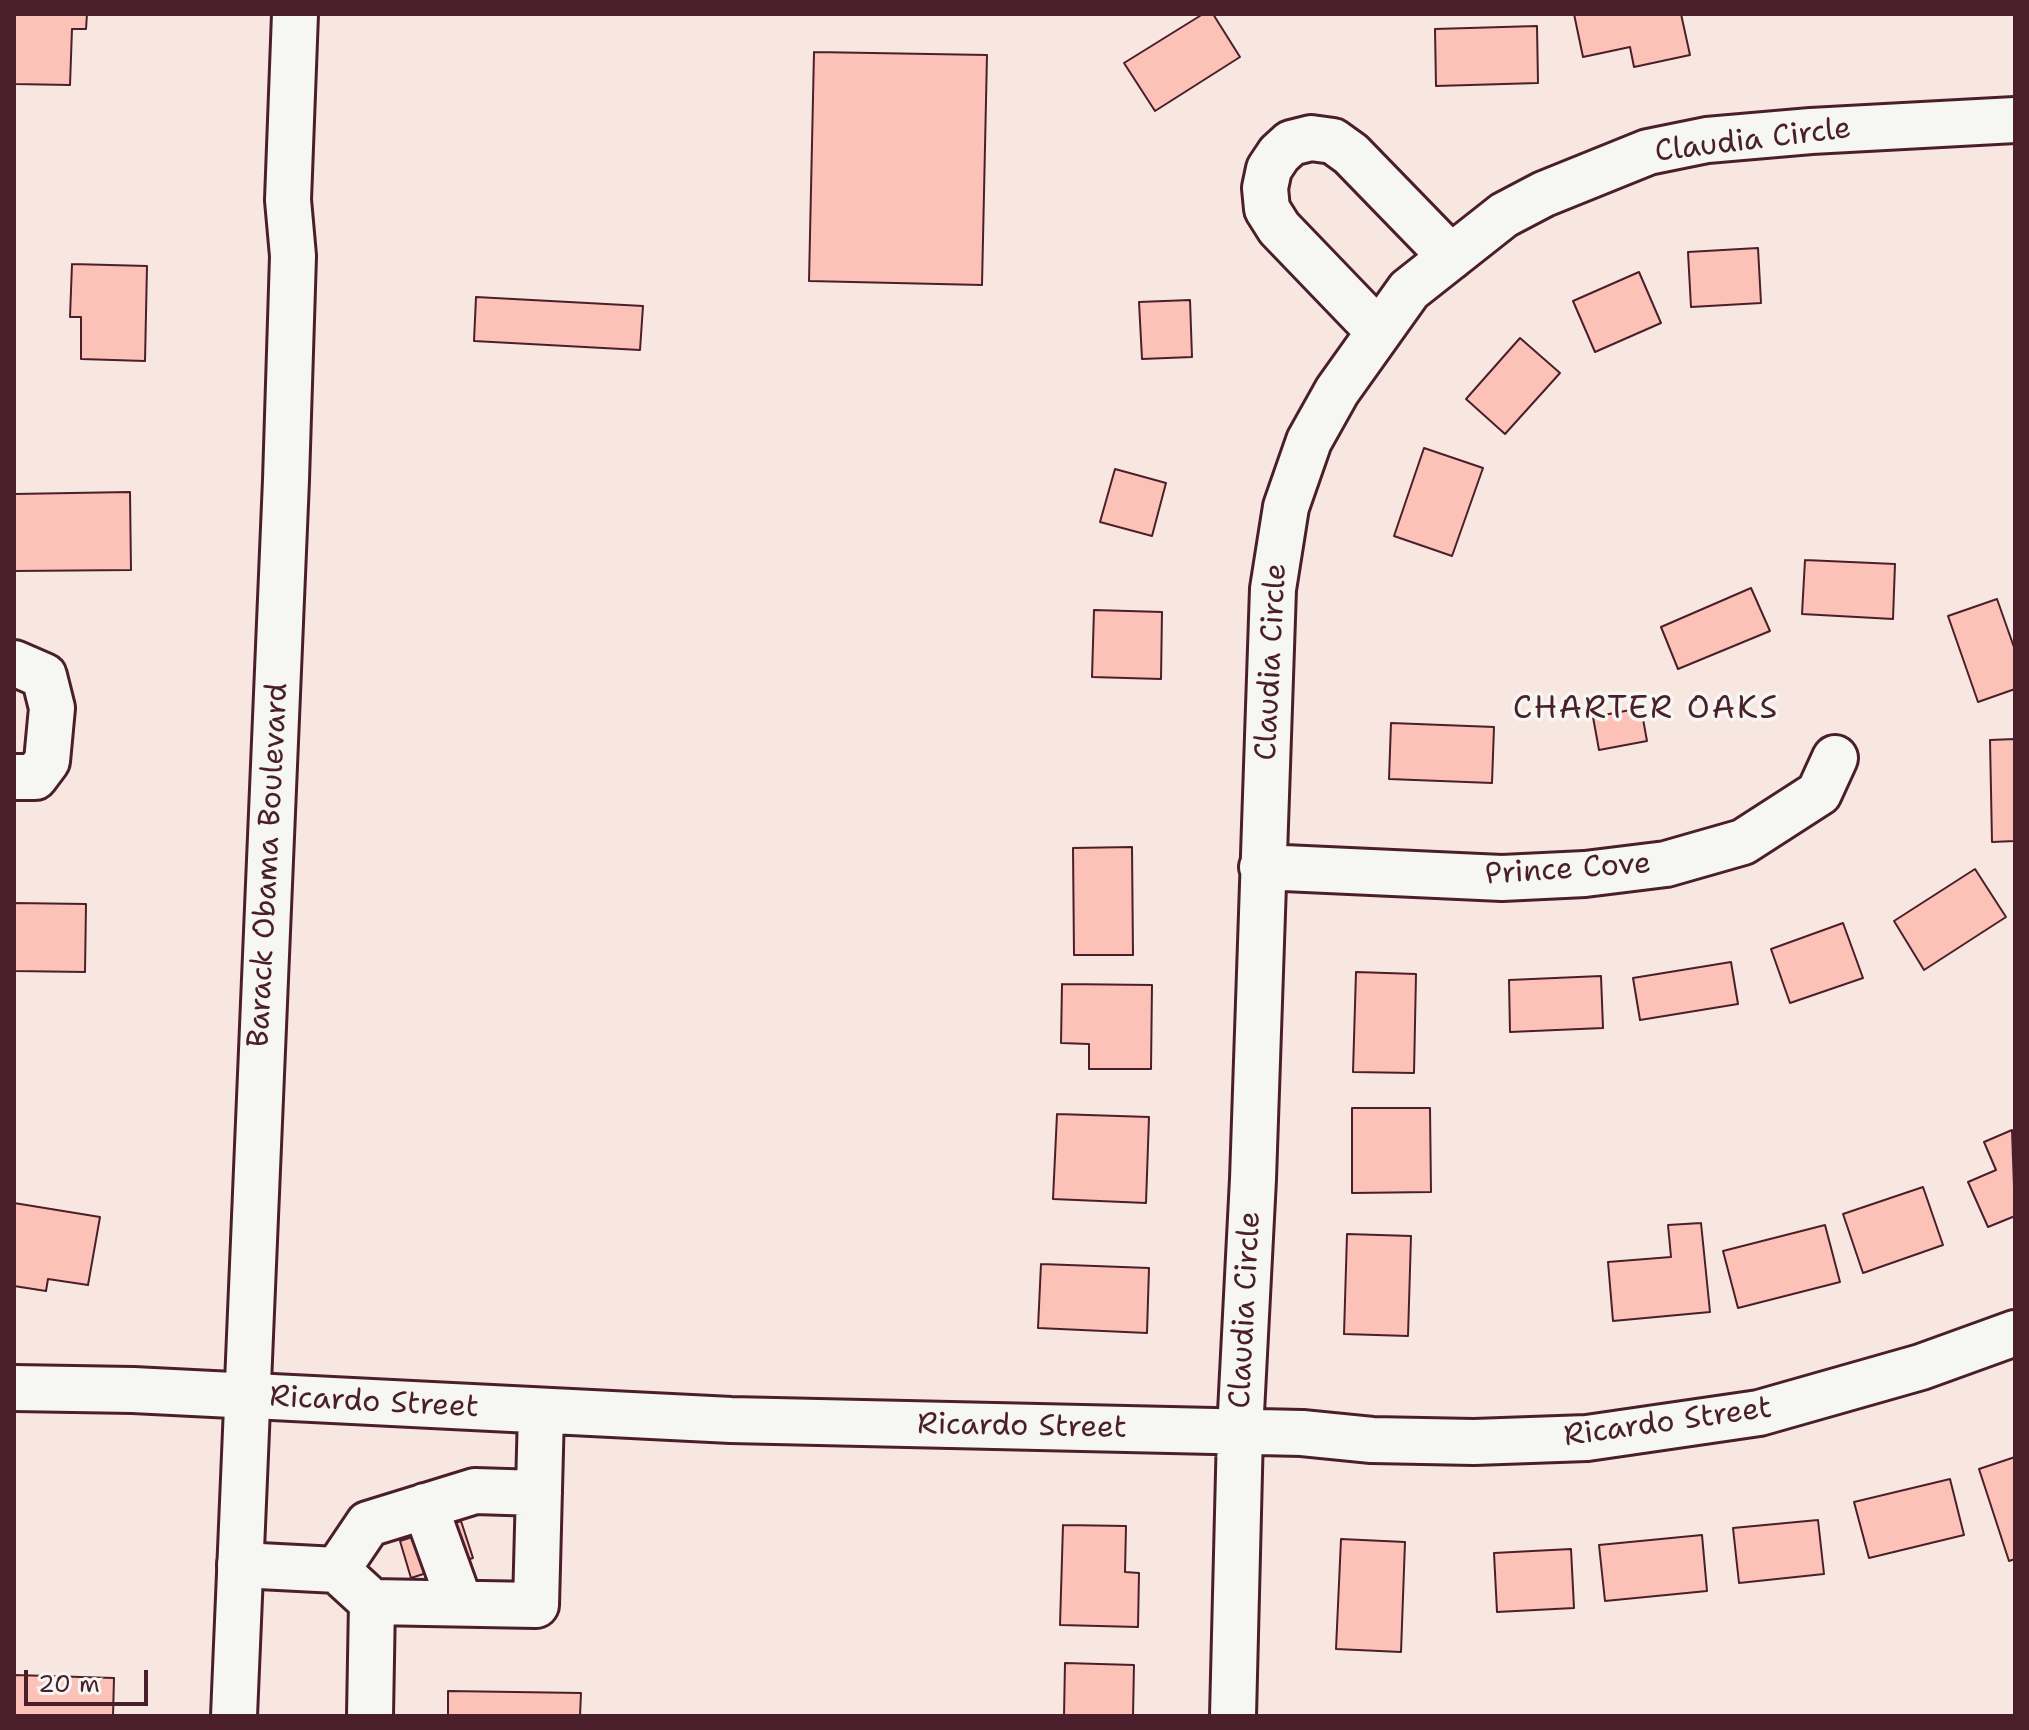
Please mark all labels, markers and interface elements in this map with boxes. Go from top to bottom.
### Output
street label: Claudia Circle [1653,111,1853,171]
street label: Claudia Circle [1249,562,1295,762]
street label: Barack Obama Boulevard [241,682,297,1048]
district label: CHARTER OAKS [1513,691,1779,729]
street label: Prince Cove [1484,846,1652,894]
street label: Claudia Circle [1223,1210,1269,1410]
street label: Ricardo Street [268,1380,480,1426]
street label: Ricardo Street [1562,1391,1774,1455]
street label: Ricardo Street [917,1407,1127,1447]
scale bar [28,1654,152,1704]
text: 20 m [38,1668,100,1700]

